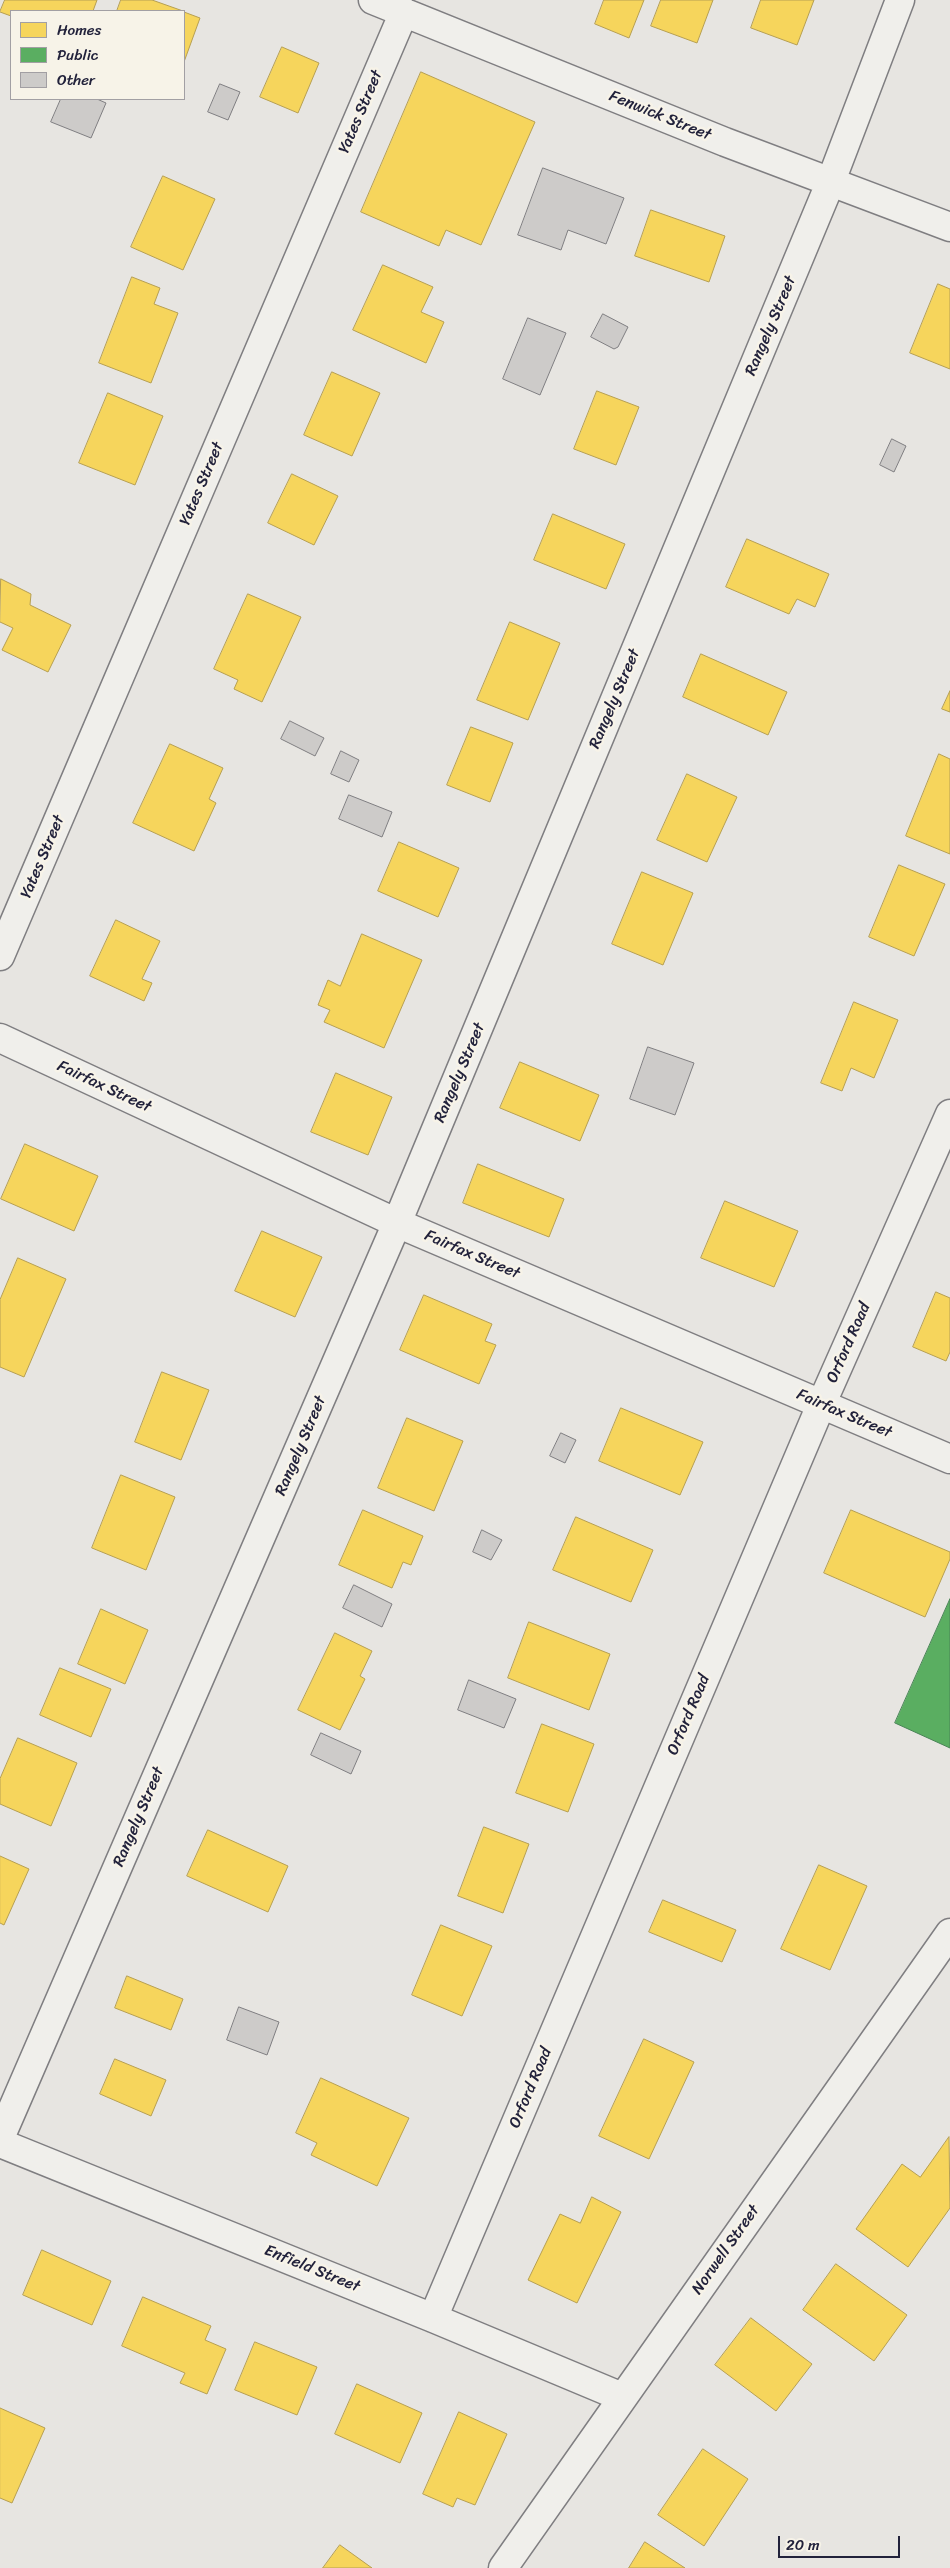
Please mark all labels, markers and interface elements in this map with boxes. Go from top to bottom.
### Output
legend [10,10,185,100]
text: Homes [57,17,101,43]
text: Public [57,42,98,68]
text: Other [57,67,95,93]
street label: Yates Street [335,68,387,156]
street label: Fenwick Street [606,87,714,145]
street label: Rangely Street [741,273,801,379]
street label: Yates Street [176,440,228,528]
street label: Rangely Street [585,646,645,752]
street label: Yates Street [17,813,69,901]
street label: Rangely Street [430,1020,490,1126]
street label: Fairfax Street [54,1057,154,1117]
street label: Fairfax Street [422,1226,522,1284]
street label: Orford Road [823,1300,875,1386]
street label: Fairfax Street [794,1385,894,1443]
street label: Rangely Street [271,1393,331,1499]
street label: Orford Road [663,1672,715,1758]
street label: Rangely Street [109,1764,169,1870]
street label: Orford Road [505,2045,557,2131]
street label: Norwell Street [688,2202,764,2298]
street label: Enfield Street [261,2241,363,2297]
scale bar [780,2526,902,2558]
text: 20 m [786,2532,820,2558]

